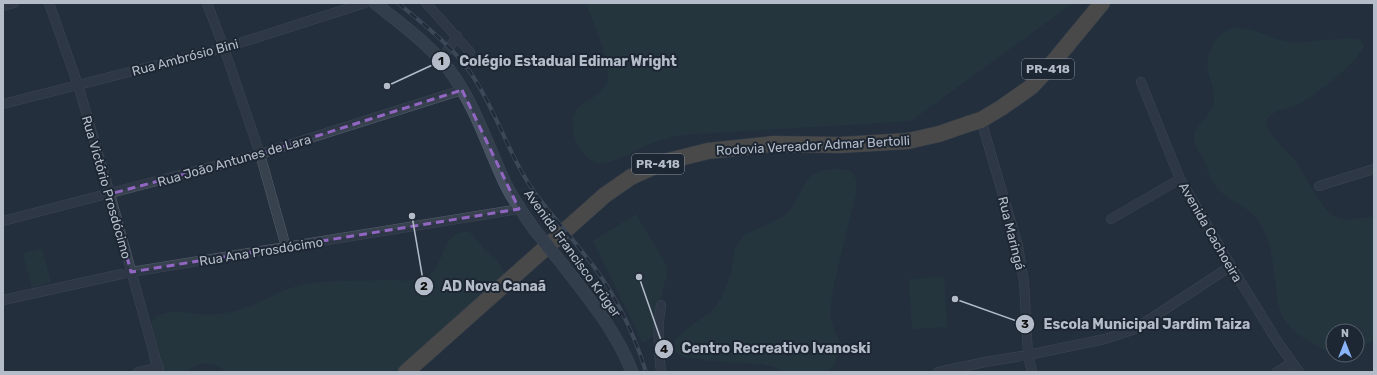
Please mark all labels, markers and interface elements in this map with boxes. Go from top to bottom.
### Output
street label: Rua Ambrósio Bini [130,36,240,79]
callout: Colégio Estadual Edimar Wright [431,48,685,74]
text: Colégio Estadual Edimar Wright [459,53,677,70]
text: 1 [438,54,444,68]
road number: PR-418 [1022,59,1074,79]
street label: Rua Victório Prosdócimo [79,114,134,260]
street label: Rua João Antunes de Lara [156,131,313,190]
street label: Rodovia Vereador Admar Bertolli [716,133,910,158]
road number: PR-418 [632,154,684,174]
street label: Avenida Cachoeira [1176,180,1245,285]
street label: Avenida Francisco Krüger [520,186,624,321]
street label: Rua Maringá [994,195,1028,272]
street label: Rua Ana Prosdócimo [198,234,324,269]
callout: AD Nova Canaã [414,273,555,299]
text: AD Nova Canaã [442,278,546,295]
text: 2 [420,279,428,293]
callout: Escola Municipal Jardim Taiza [1015,311,1258,337]
text: Escola Municipal Jardim Taiza [1044,316,1250,333]
text: 3 [1021,317,1029,331]
north arrow [1325,323,1365,363]
text: N [1341,327,1349,340]
callout: Centro Recreativo Ivanoski [654,336,878,362]
text: Centro Recreativo Ivanoski [682,340,870,357]
text: 4 [660,342,668,356]

